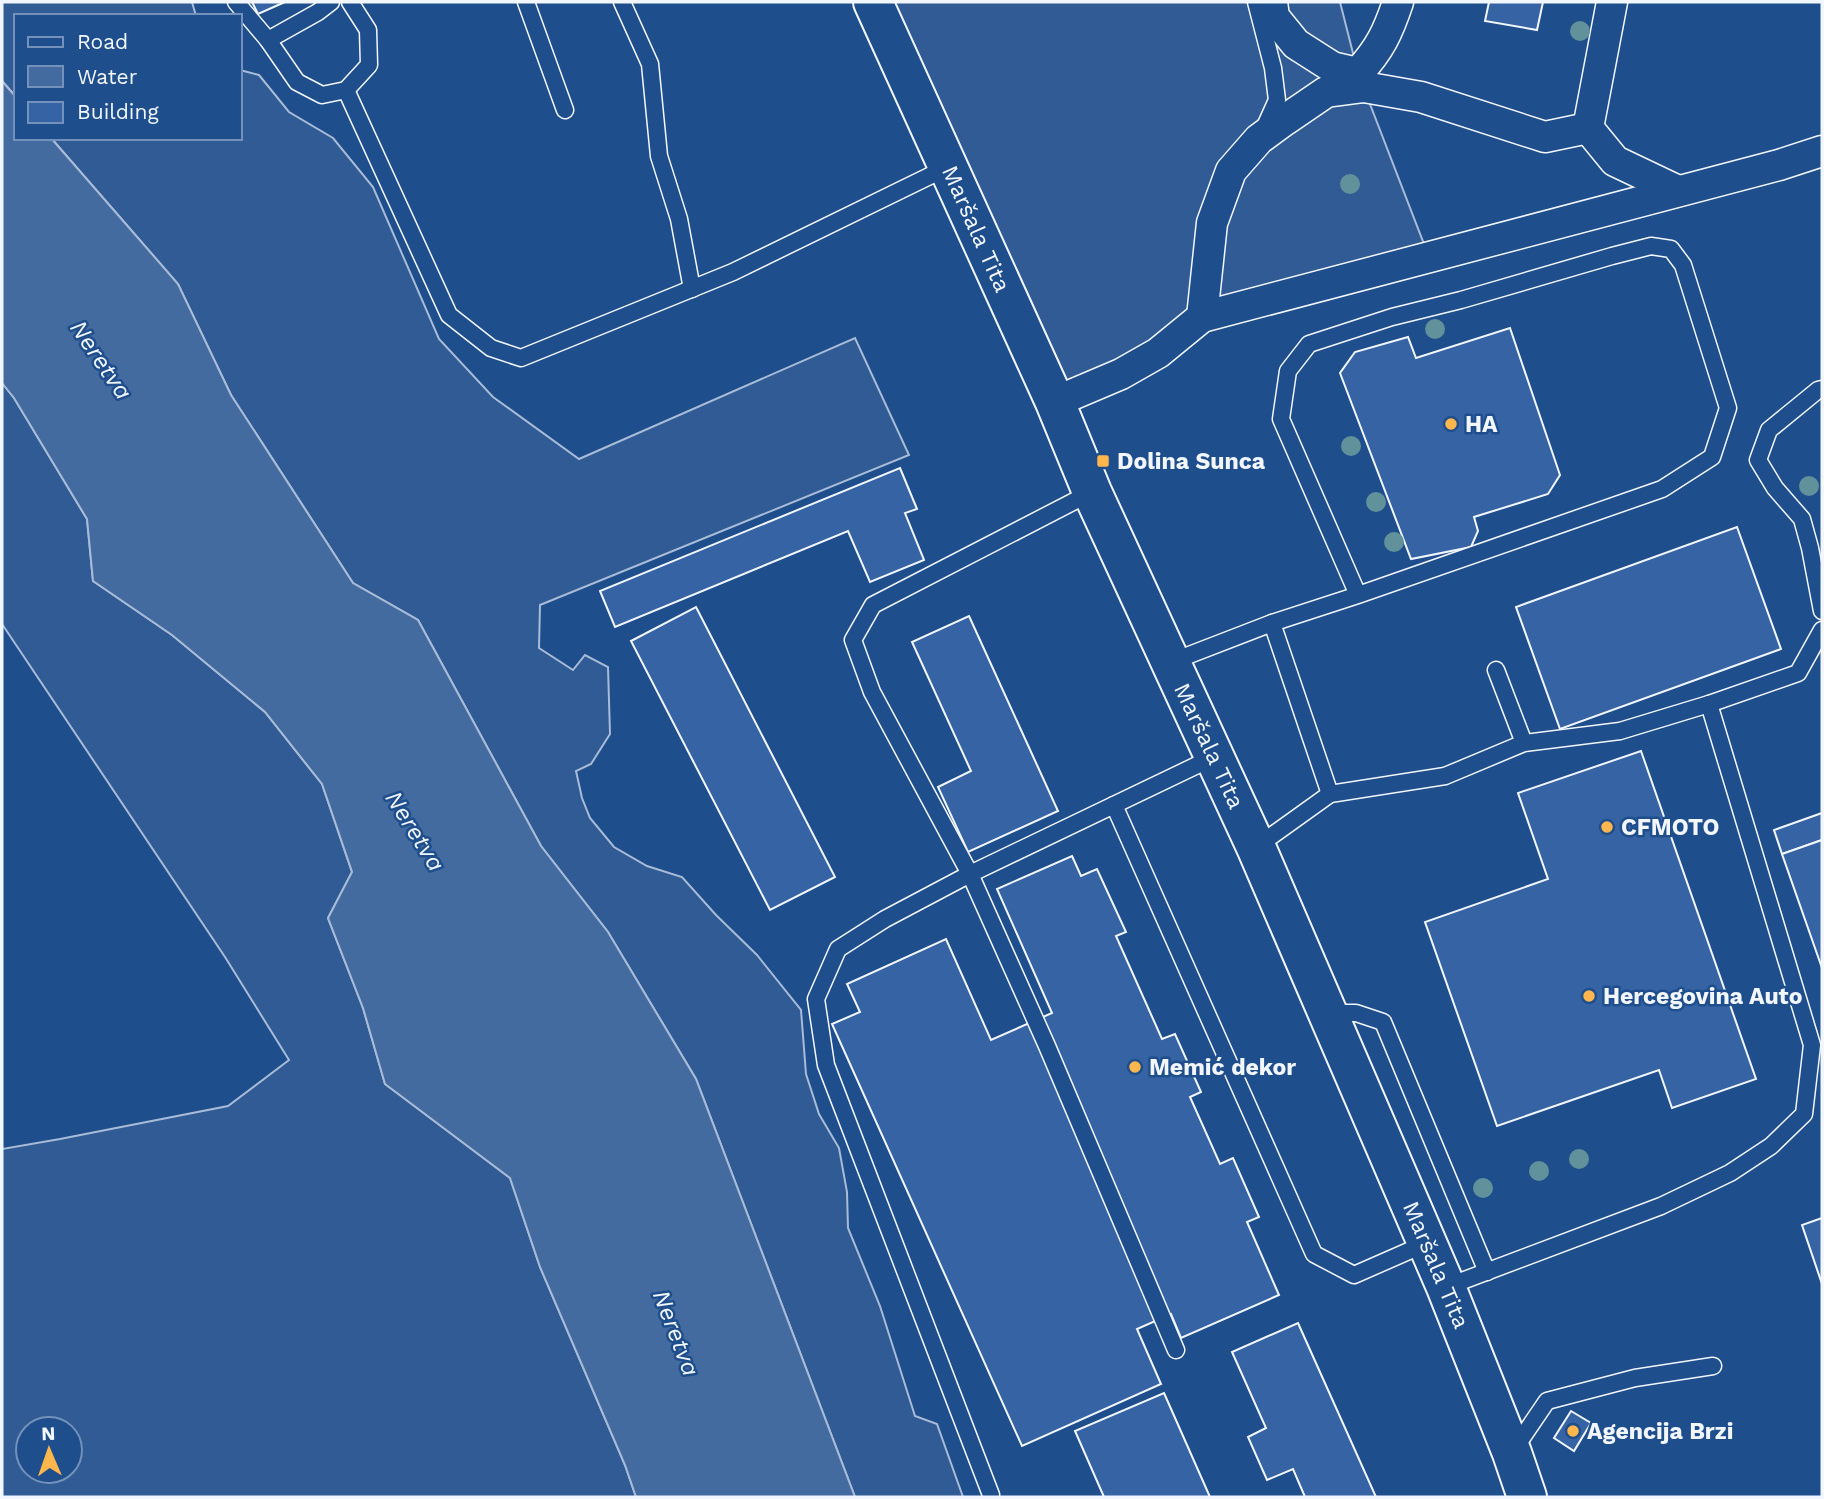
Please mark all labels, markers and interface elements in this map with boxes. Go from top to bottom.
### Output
legend [14,14,242,140]
text: Road [77,29,128,54]
text: Water [77,64,138,89]
text: Building [77,99,159,124]
street label: Maršala Tita [936,162,1016,296]
water label: Neretva [64,315,138,405]
place label: HA [1465,411,1498,438]
marker: HA [1443,416,1459,432]
place label: Dolina Sunca [1117,448,1266,475]
marker: Dolina Sunca [1095,453,1111,469]
street label: Maršala Tita [1168,679,1250,813]
water label: Neretva [379,786,451,877]
place label: CFMOTO [1621,814,1719,841]
marker: CFMOTO [1599,819,1615,835]
place label: Hercegovina Auto [1603,983,1802,1010]
marker: Hercegovina Auto [1581,988,1597,1004]
place label: Memić dekor [1149,1054,1296,1081]
marker: Memić dekor [1127,1059,1143,1075]
street label: Maršala Tita [1397,1197,1475,1333]
water label: Neretva [647,1286,705,1380]
north arrow [14,1415,84,1485]
place label: Agencija Brzi [1587,1418,1733,1445]
text: N [41,1422,56,1445]
marker: Agencija Brzi [1565,1423,1581,1439]

